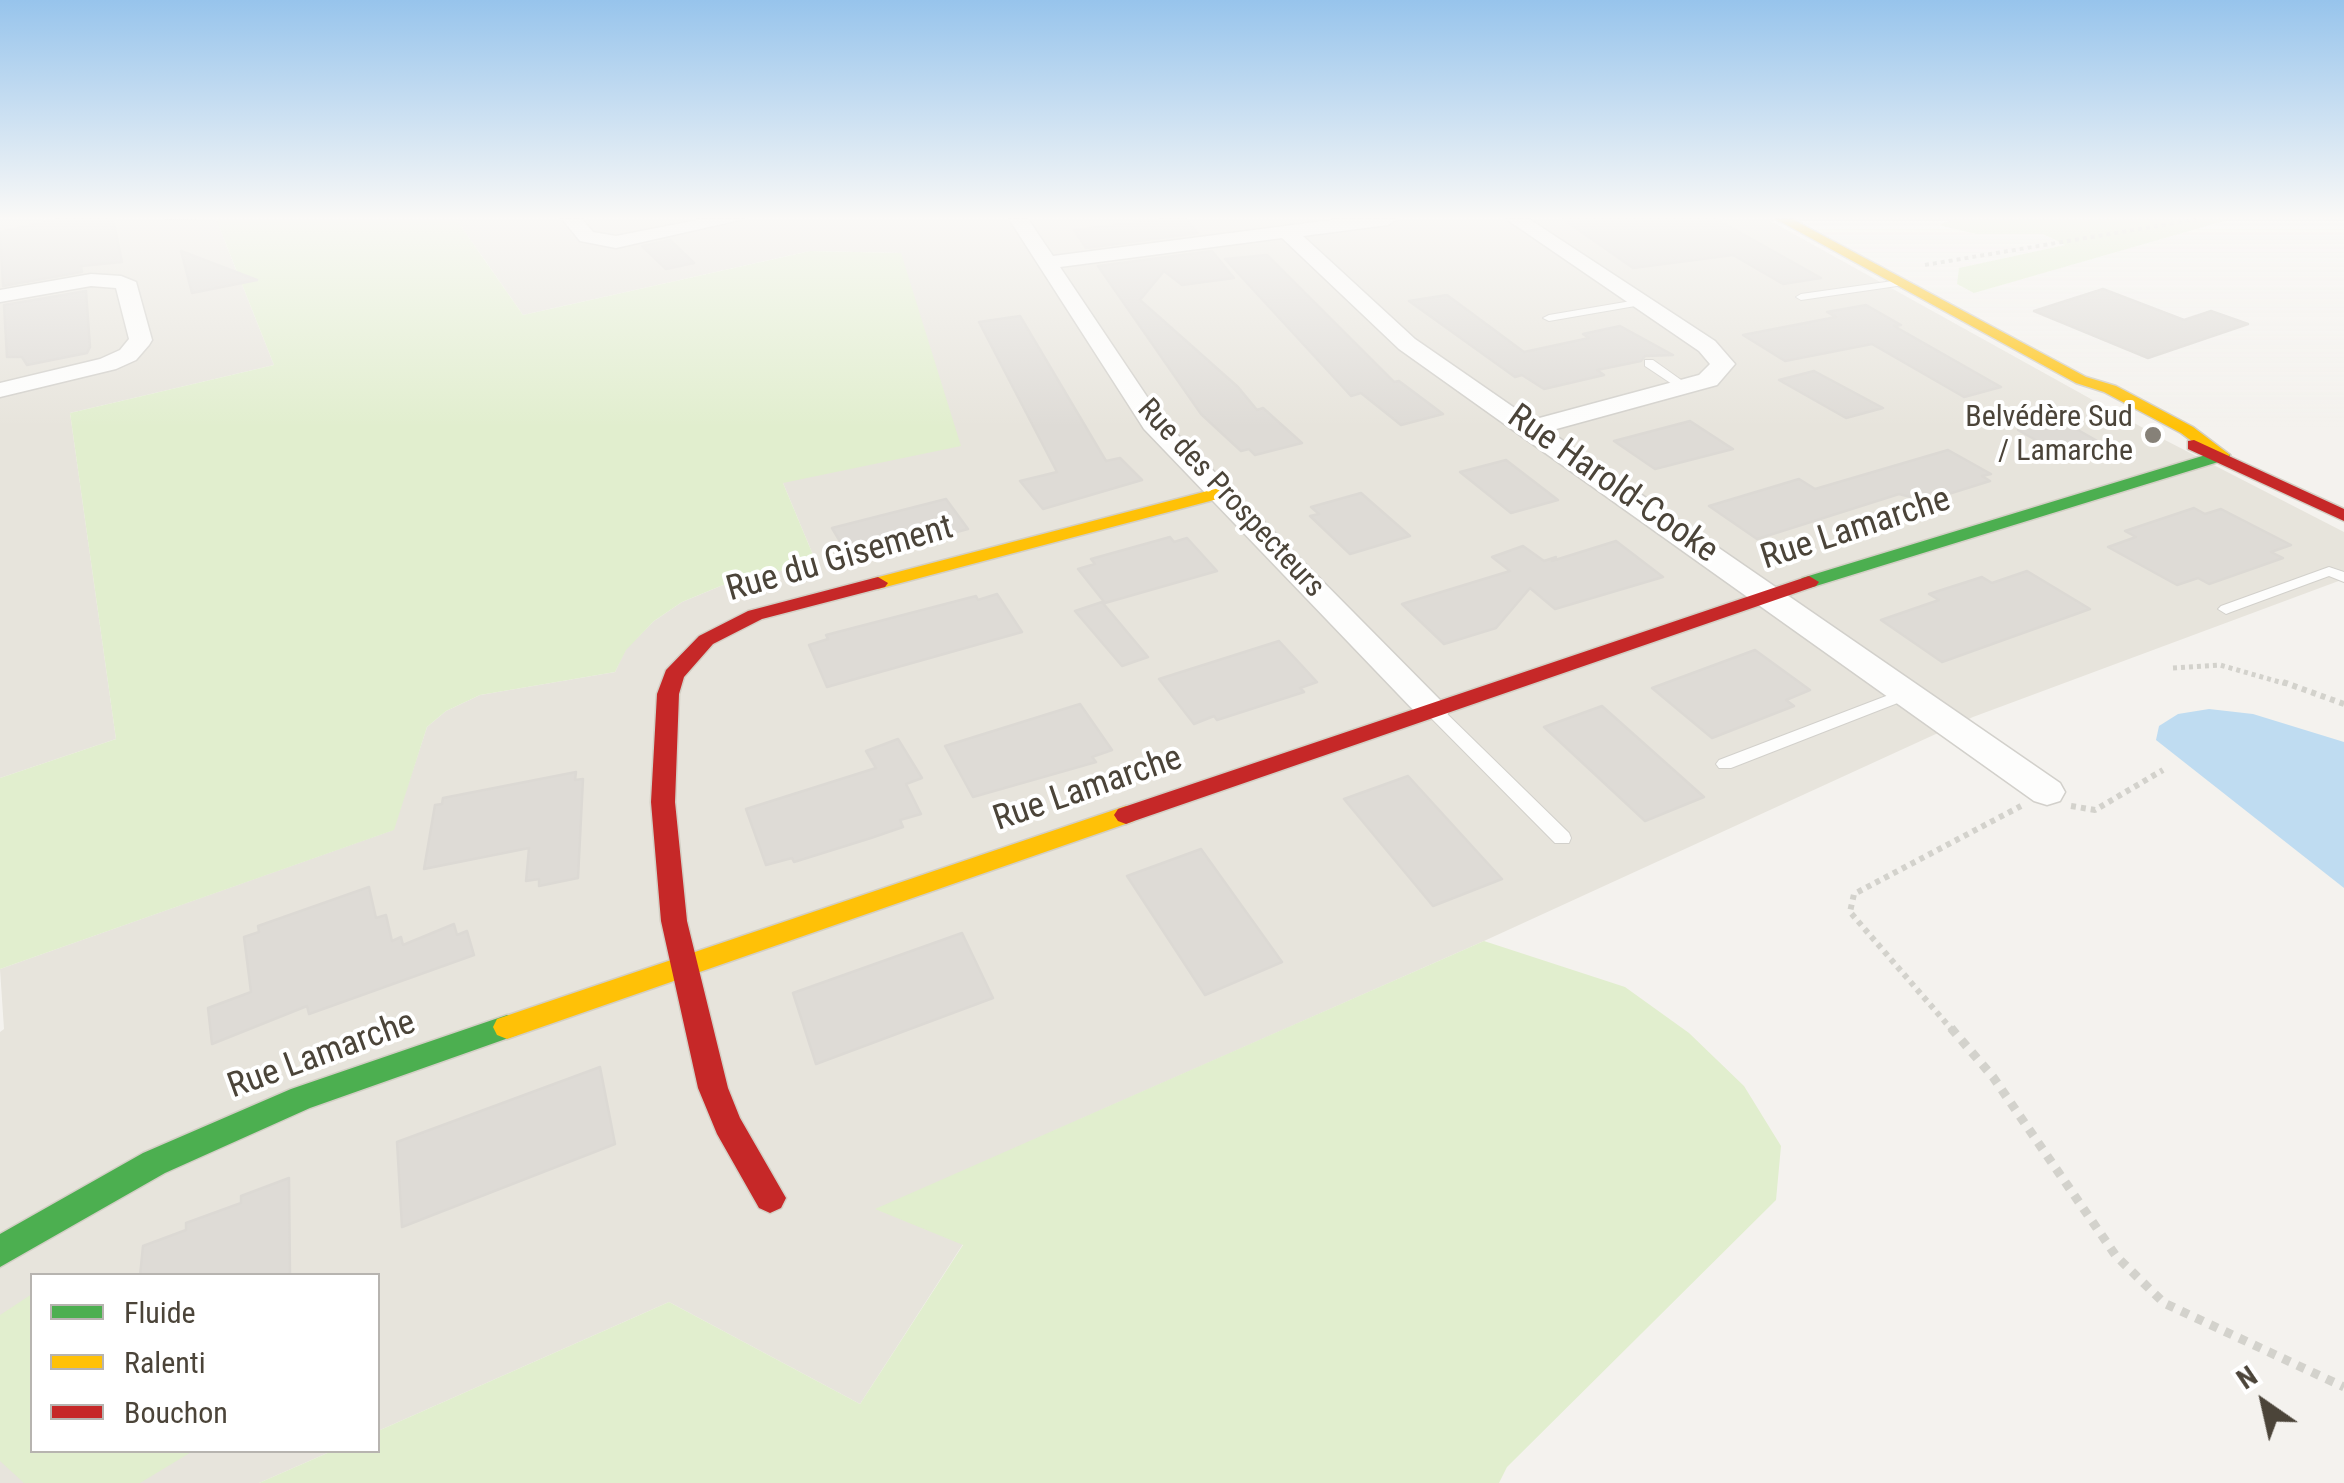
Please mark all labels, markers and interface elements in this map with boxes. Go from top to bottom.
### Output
street label: Rue des Prospecteurs [1129,392,1331,606]
street label: Rue Harold-Cooke [1499,397,1725,573]
place label: Belvédère Sud / Lamarche [1965,400,2133,470]
marker: Belvédère Sud / Lamarche [2142,424,2164,446]
street label: Rue Lamarche [1756,480,1956,580]
street label: Rue du Gisement [722,508,958,612]
street label: Rue Lamarche [988,738,1188,842]
street label: Rue Lamarche [223,1003,421,1109]
legend [30,1273,380,1453]
text: Fluide [124,1295,196,1330]
text: Ralenti [124,1345,206,1380]
north arrow [2214,1353,2314,1453]
text: N [2231,1359,2263,1396]
text: Bouchon [124,1395,228,1430]

